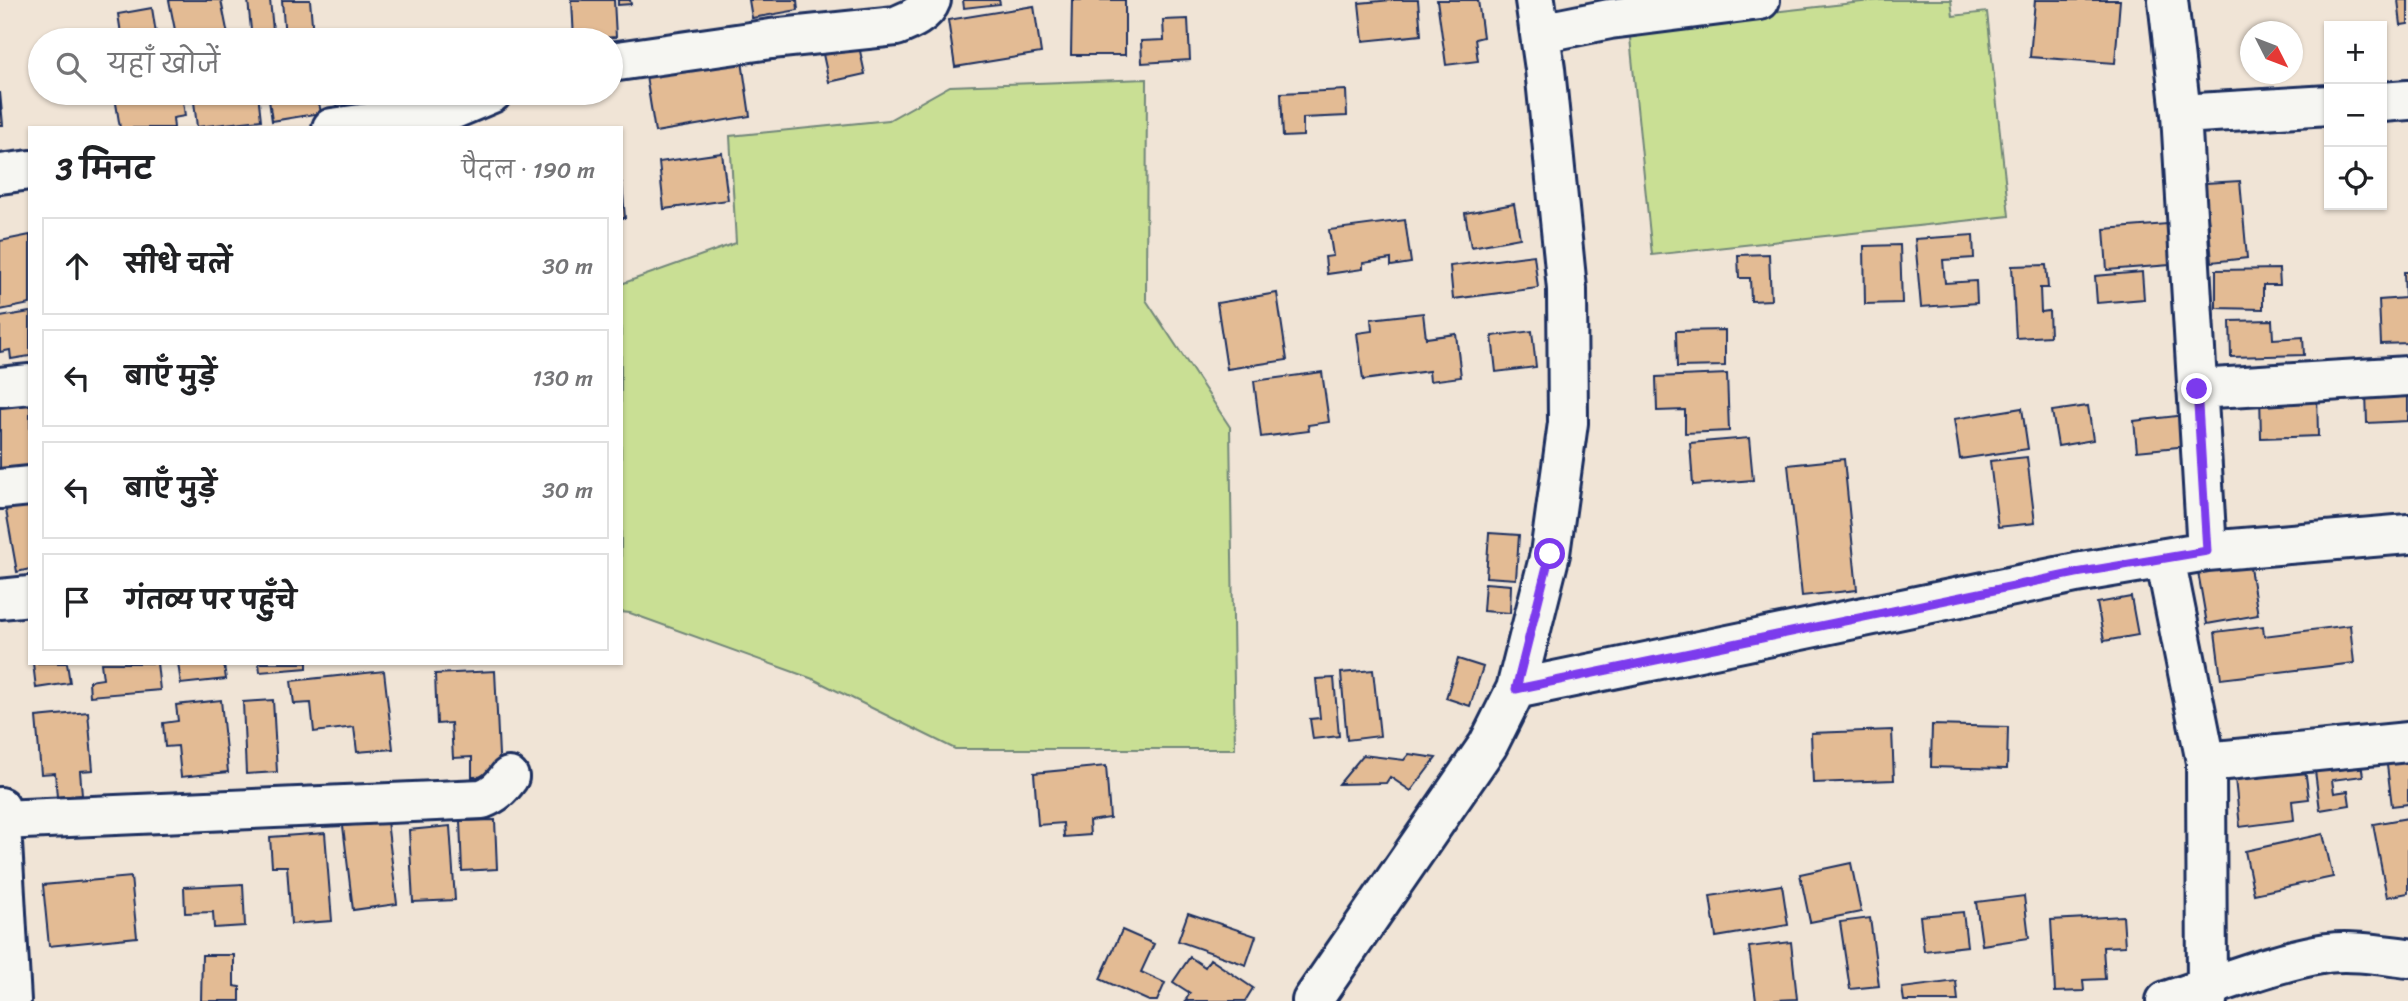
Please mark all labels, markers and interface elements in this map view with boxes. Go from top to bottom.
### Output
north arrow [2240,21,2303,84]
map controls [2324,21,2387,210]
button: + [2324,21,2387,84]
search box [28,28,623,105]
text: यहाँ खोजें [108,41,220,87]
icon: search [52,48,90,86]
button: − [2324,84,2387,147]
text: 3 मिनट [56,142,153,196]
button: locate [2324,147,2387,210]
text: पैदल · 190 m [462,150,595,191]
text: सीधे चलें [125,241,232,287]
text: 30 m [542,246,593,287]
icon: ahead [58,247,96,285]
text: बाएँ मुड़ें [125,353,216,399]
text: 130 m [532,358,593,399]
icon: left [58,359,96,397]
route end [2181,373,2212,404]
text: बाएँ मुड़ें [125,465,216,511]
text: 30 m [542,470,593,511]
icon: left [58,471,96,509]
route start [1534,538,1565,569]
text: गंतव्य पर पहुँचे [125,577,297,623]
icon: arrive [58,583,96,621]

